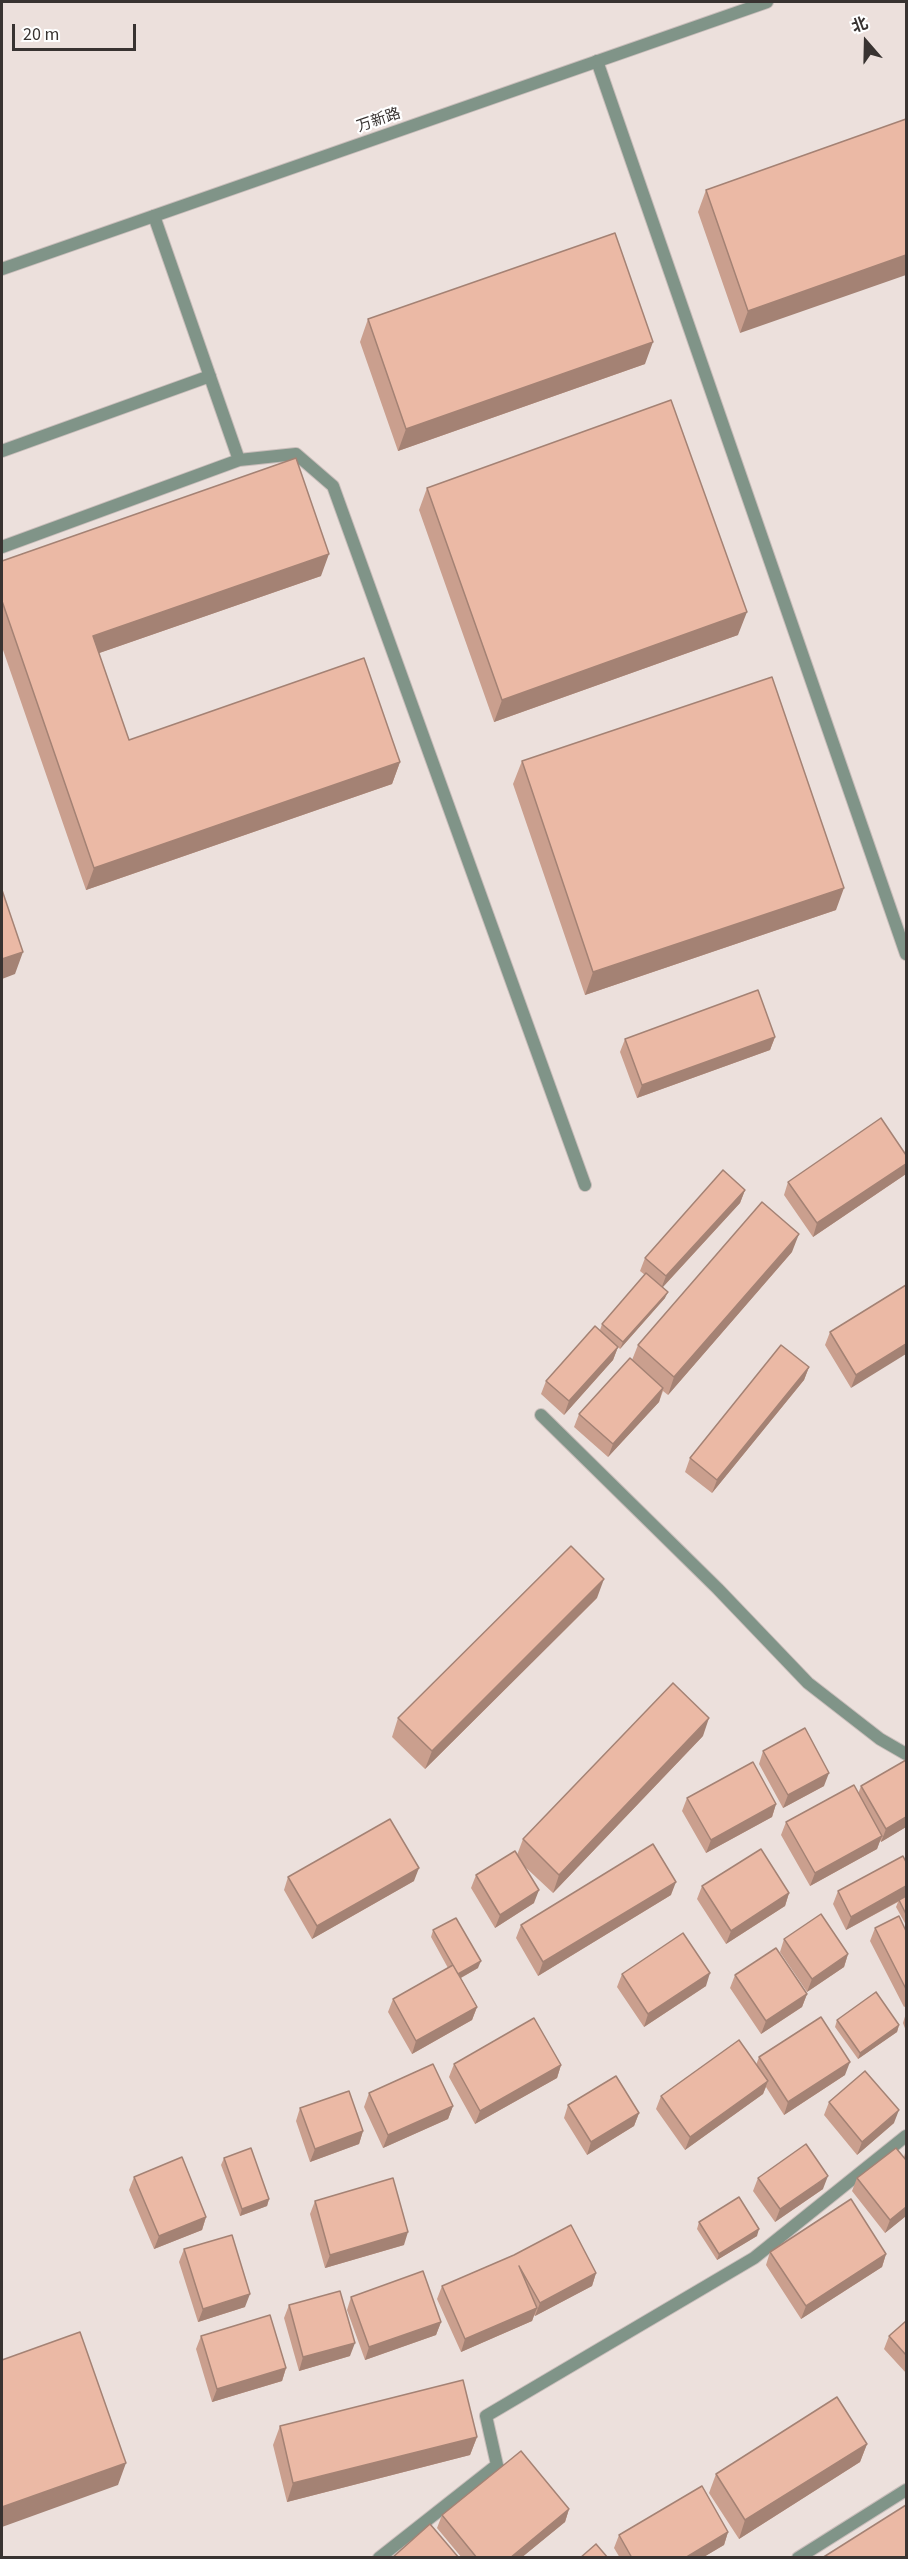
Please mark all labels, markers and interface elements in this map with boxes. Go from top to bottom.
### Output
scale bar [15,12,140,50]
north arrow [836,12,896,72]
text: 北 [849,12,871,38]
text: 20 m [23,22,59,47]
street label: 万新路 [355,105,403,137]

